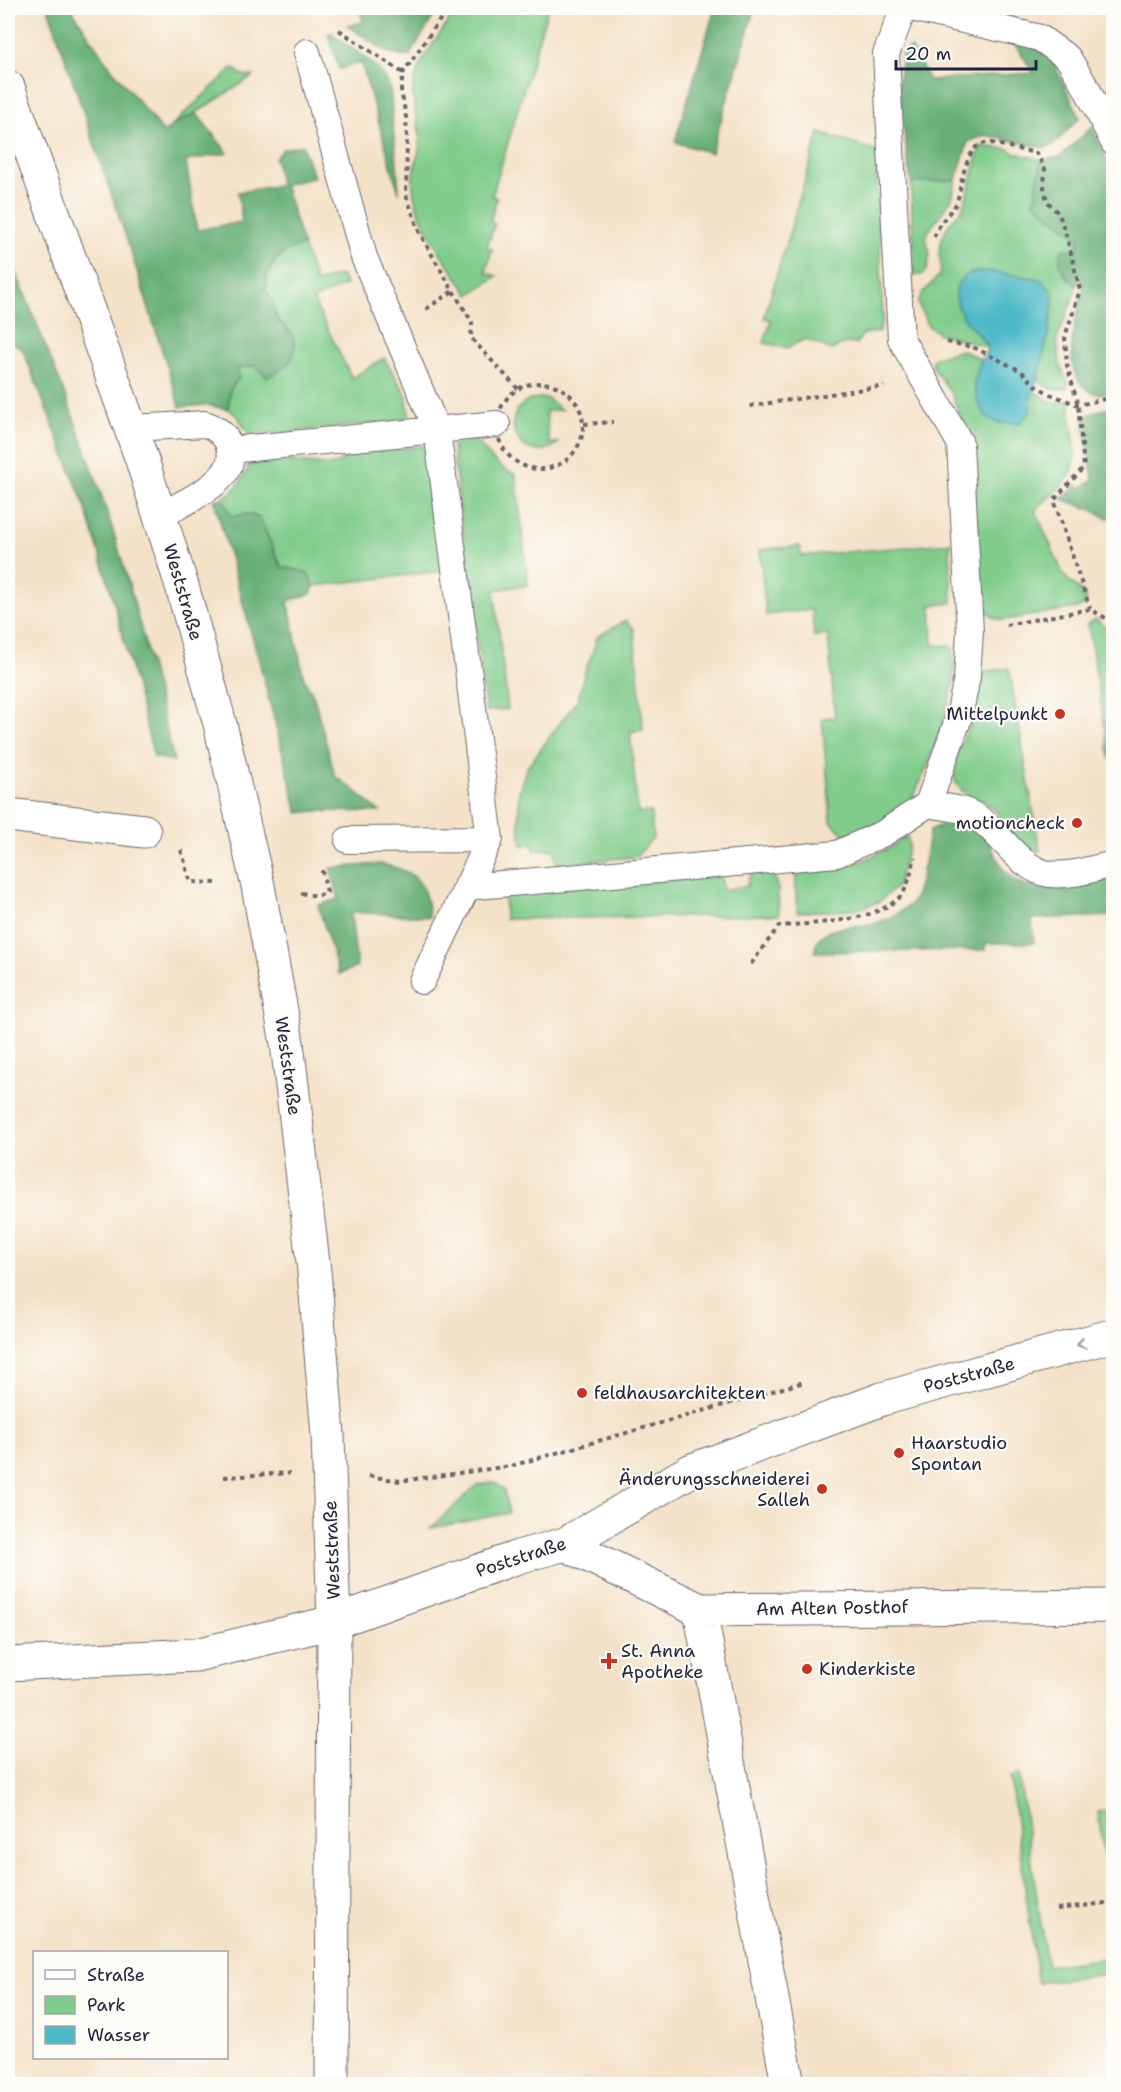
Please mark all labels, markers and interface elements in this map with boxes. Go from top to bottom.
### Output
scale bar [896,33,1036,71]
text: 20 m [905,42,951,66]
street label: Weststraße [158,541,208,643]
place label: Mittelpunkt [946,702,1048,726]
marker: Mittelpunkt [1053,707,1067,721]
place label: motioncheck [956,811,1065,835]
marker: motioncheck [1070,816,1084,830]
street label: Weststraße [269,1015,307,1117]
one-way arrow [1077,1337,1087,1349]
street label: Poststraße [921,1351,1017,1399]
place label: feldhausarchitekten [594,1381,766,1405]
marker: feldhausarchitekten [575,1386,589,1400]
place label: Haarstudio Spontan [911,1431,1007,1476]
marker: Haarstudio Spontan [892,1446,906,1460]
place label: Änderungsschneiderei Salleh [619,1467,810,1512]
marker: Änderungsschneiderei Salleh [815,1482,829,1496]
street label: Weststraße [318,1500,346,1600]
street label: Poststraße [473,1531,569,1583]
street label: Am Alten Posthof [756,1595,909,1621]
place label: St. Anna Apotheke [621,1639,704,1684]
marker: St. Anna Apotheke [602,1654,616,1668]
place label: Kinderkiste [819,1657,916,1681]
marker: Kinderkiste [800,1662,814,1676]
legend [33,1951,228,2059]
text: Straße [87,1963,145,1987]
text: Park [87,1993,126,2017]
text: Wasser [87,2023,150,2047]

